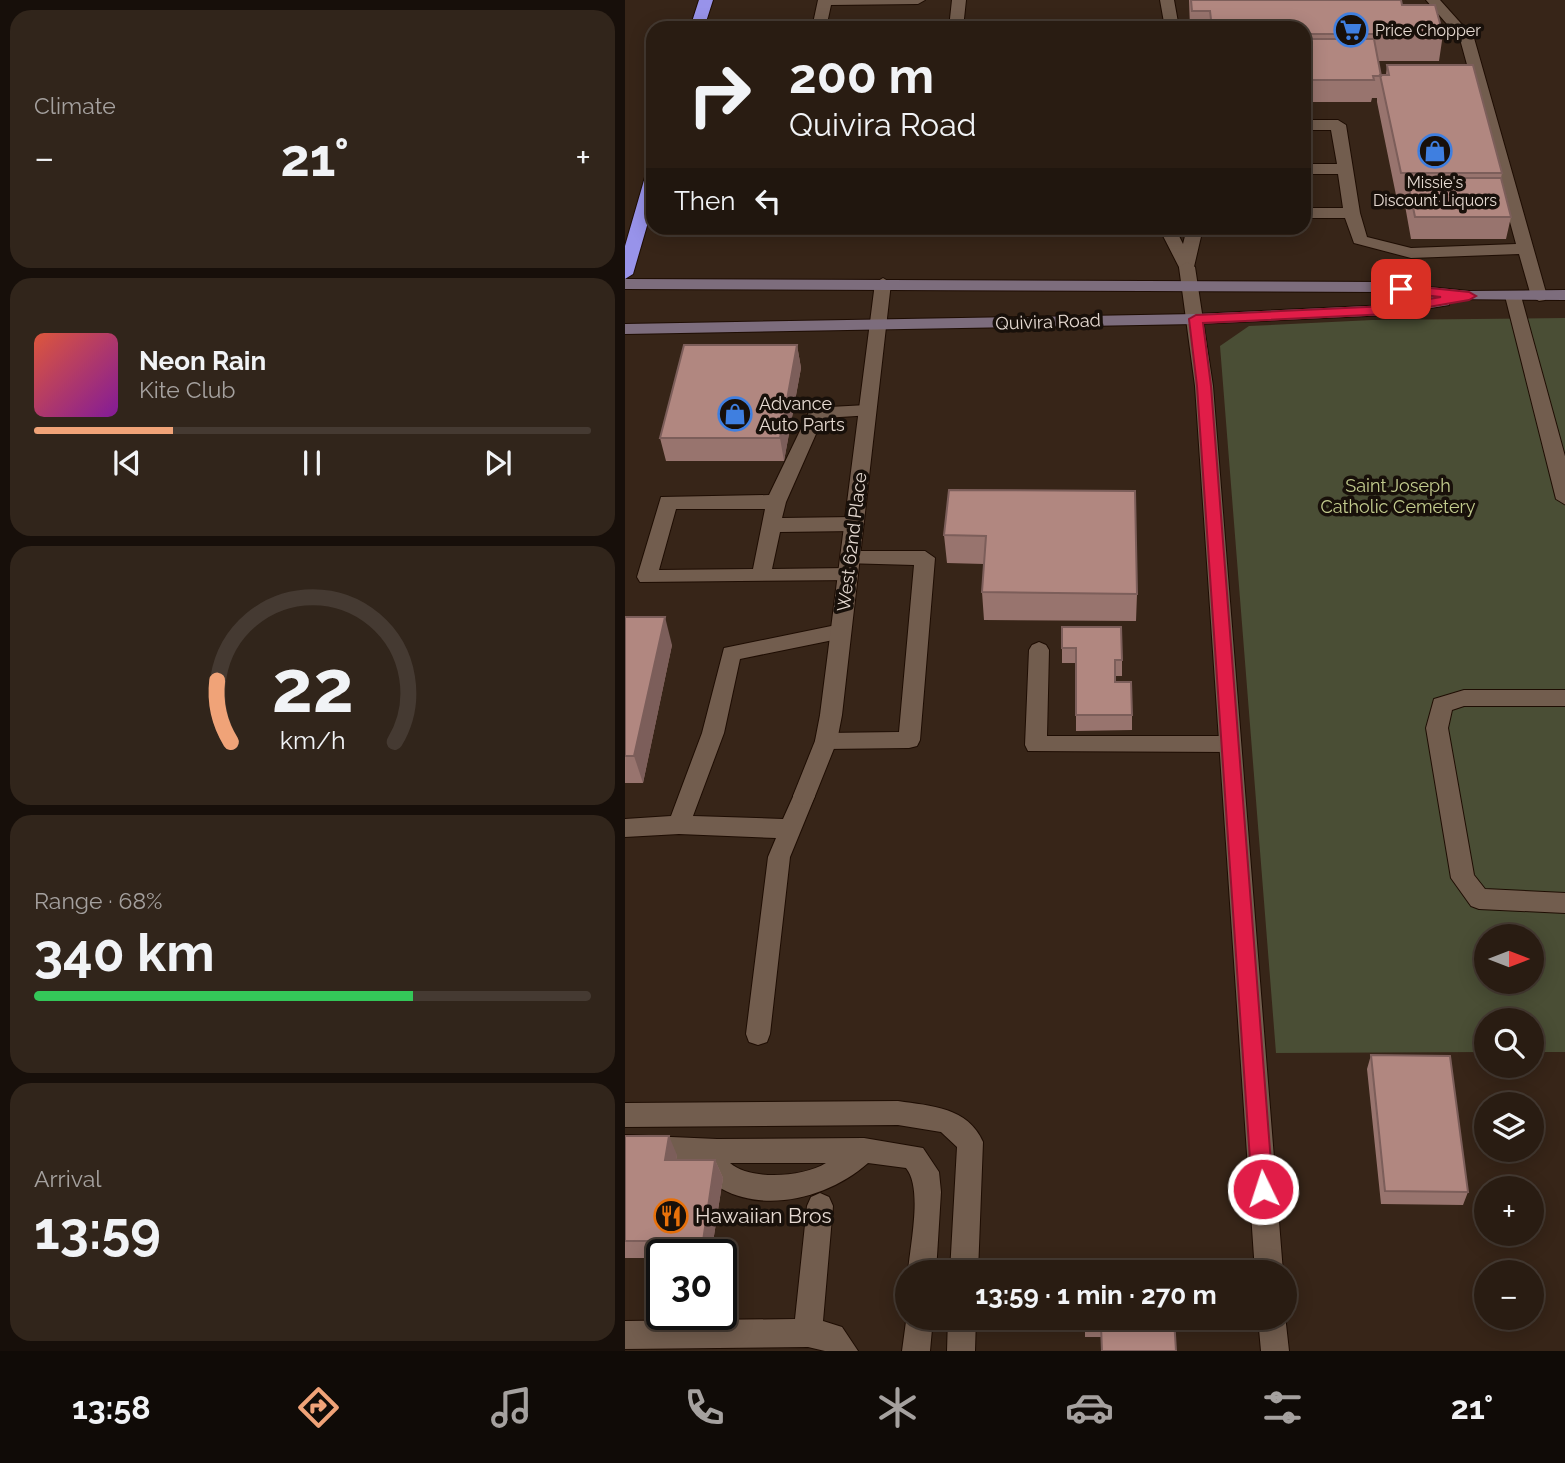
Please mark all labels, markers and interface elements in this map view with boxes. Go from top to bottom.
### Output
supermarket icon: Price Chopper [1332,11,1370,49]
place label: Price Chopper [1375,21,1481,40]
text: 200 m [789,47,934,104]
icon: right [674,49,765,140]
text: Climate [34,92,116,119]
text: Quivira Road [789,106,977,143]
text: 21° [281,127,349,188]
shop icon: Missie's Discount Liquors [1416,132,1454,170]
text: − [34,135,54,180]
text: + [575,135,591,180]
place label: Missie's Discount Liquors [1373,173,1497,210]
icon: left [749,182,787,220]
text: Then [674,186,735,216]
pin [1371,259,1431,319]
icon: arrive [1382,270,1420,308]
street label: Quivira Road [995,309,1101,334]
text: Neon Rain [139,346,266,376]
text: Kite Club [139,376,236,403]
place label: Advance Auto Parts [759,393,845,435]
shop icon: Advance Auto Parts [716,395,754,433]
icon: previous [108,444,146,482]
icon: pause [293,444,331,482]
icon: next [479,444,517,482]
street label: West 62nd Place [833,471,871,613]
park label: Saint Joseph Catholic Cemetery [1320,475,1476,517]
text: 22 [271,644,354,729]
text: km/h [280,724,345,754]
text: Range · 68% [34,887,163,914]
text: 340 km [34,922,215,983]
north arrow [1474,924,1544,994]
map controls [1474,924,1544,1330]
button: search [1474,1008,1544,1078]
button: layers [1474,1092,1544,1162]
position arrow [1226,1152,1300,1226]
text: Arrival [34,1165,101,1192]
button: + [1474,1176,1544,1246]
restaurant icon: Hawaiian Bros [652,1197,690,1235]
text: 13:59 [34,1200,161,1261]
place label: Hawaiian Bros [695,1203,832,1228]
speed limit sign: 30 [646,1239,737,1330]
button: − [1474,1260,1544,1330]
text: 13:59 · 1 min · 270 m [975,1280,1217,1310]
icon: directions [294,1383,343,1432]
icon: music [487,1383,536,1432]
icon: phone [680,1383,729,1432]
icon: climate [873,1383,922,1432]
icon: car [1065,1383,1114,1432]
icon: filters [1258,1383,1307,1432]
text: 13:58 [72,1389,151,1426]
text: 21° [1451,1389,1493,1426]

